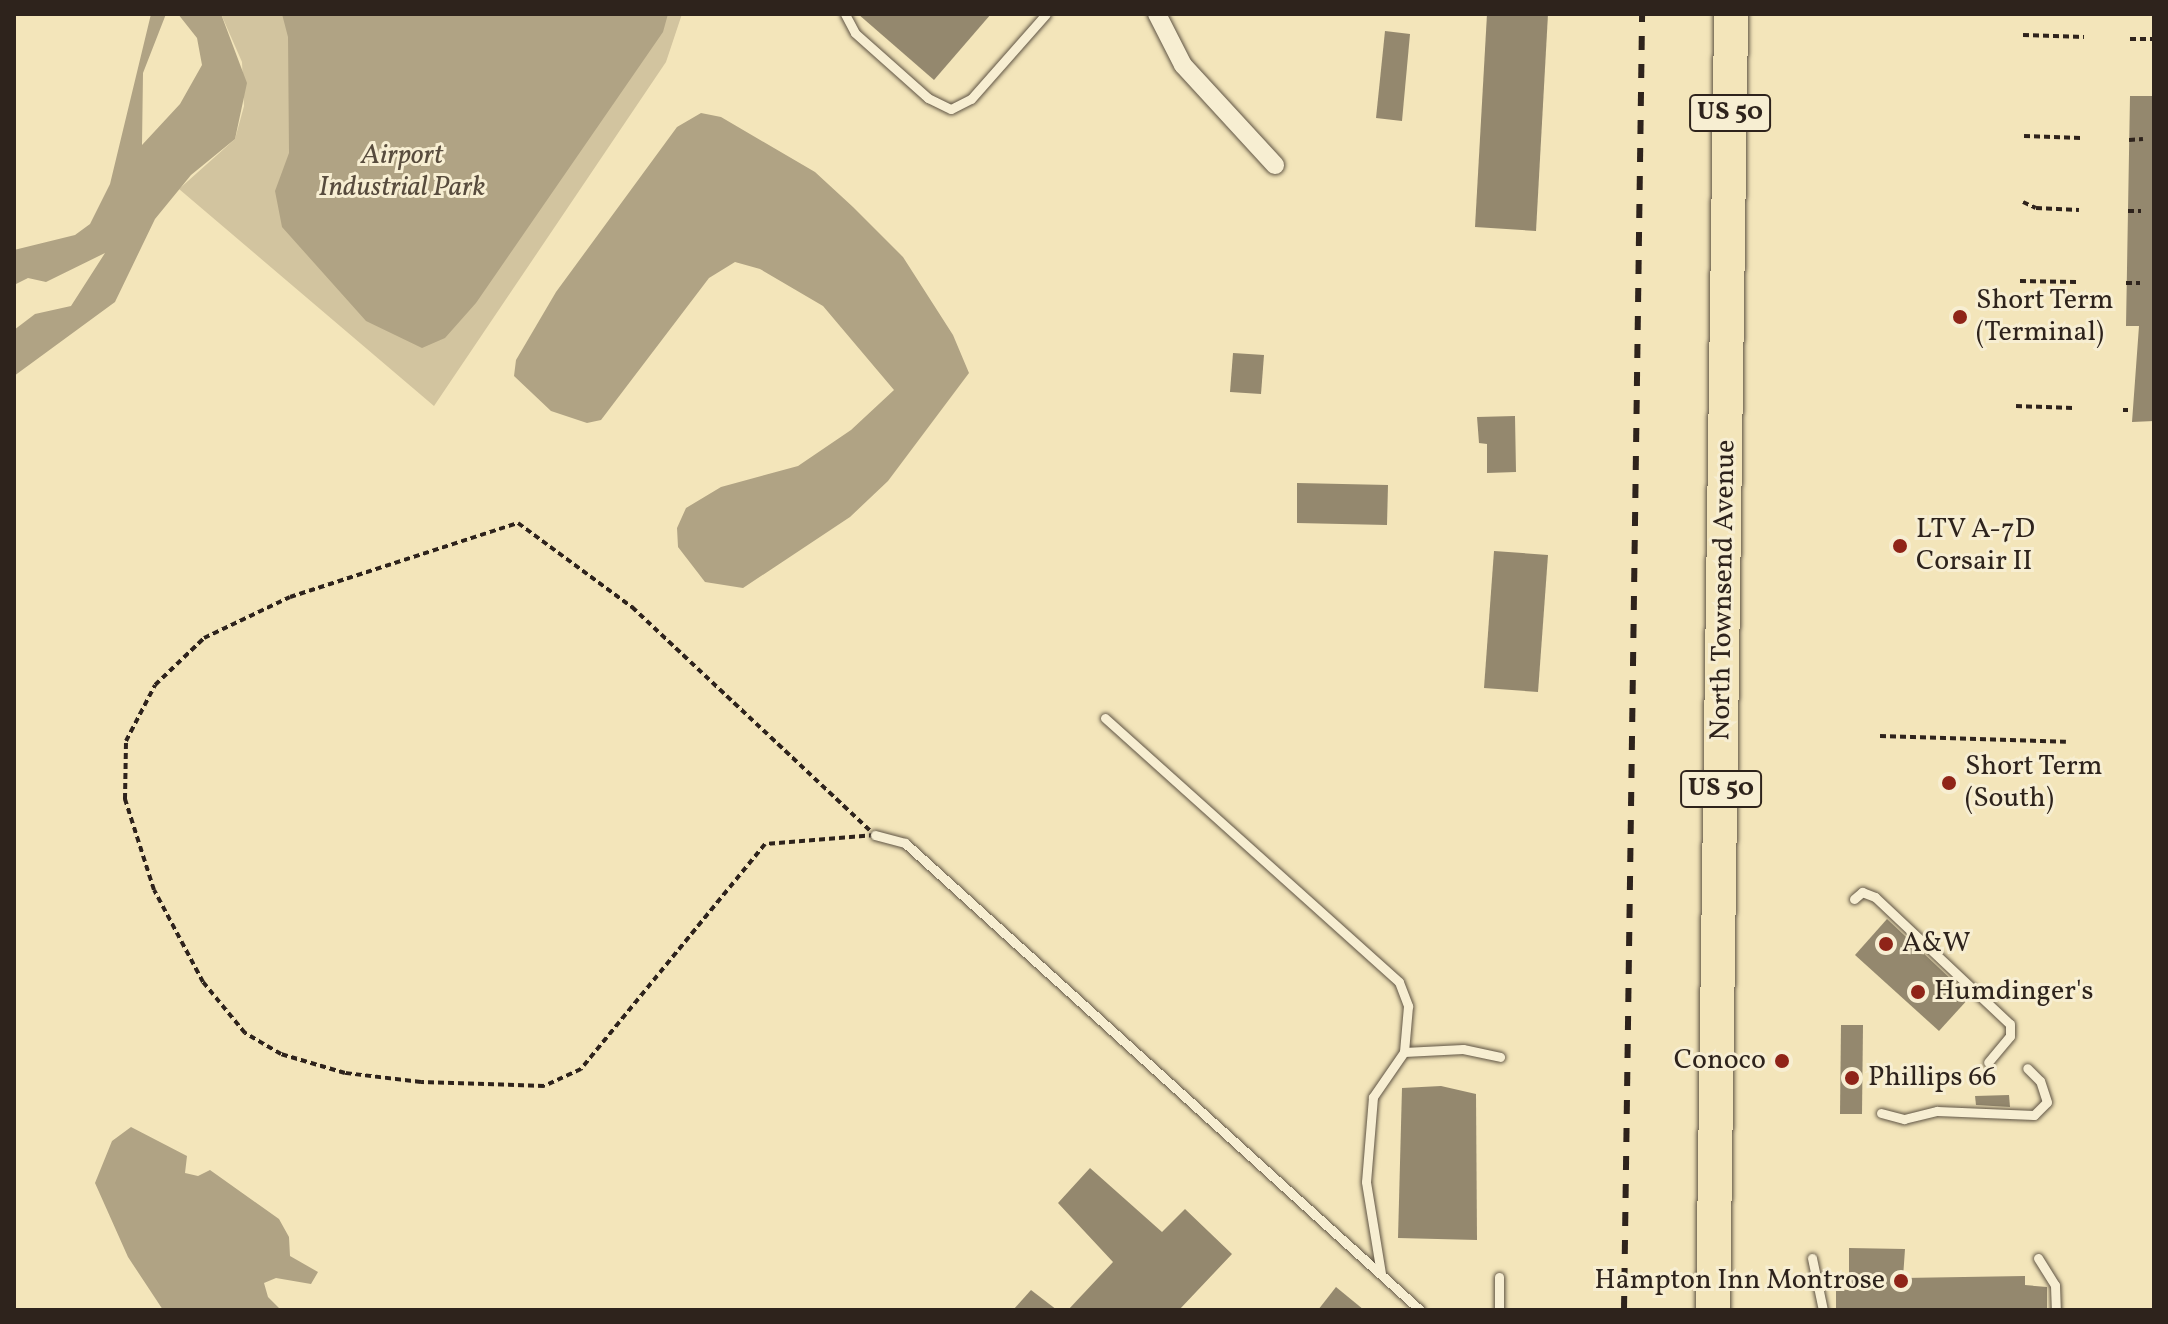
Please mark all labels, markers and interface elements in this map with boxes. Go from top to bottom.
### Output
road number: US 50 [1688,91,1772,135]
park label: Airport Industrial Park [319,139,485,205]
place label: Short Term (Terminal) [1976,284,2114,350]
marker: Short Term (Terminal) [1951,308,1969,326]
street label: North Townsend Avenue [1705,439,1743,741]
place label: LTV A-7D Corsair II [1916,513,2036,579]
marker: LTV A-7D Corsair II [1891,537,1909,555]
place label: Short Term (South) [1965,750,2103,816]
road number: US 50 [1679,767,1763,811]
marker: Short Term (South) [1940,774,1958,792]
place label: A&W [1902,927,1971,961]
marker: A&W [1877,935,1895,953]
place label: Humdinger's [1934,975,2093,1009]
marker: Humdinger's [1909,983,1927,1001]
place label: Conoco [1674,1044,1766,1078]
marker: Conoco [1773,1052,1791,1070]
place label: Phillips 66 [1868,1061,1997,1095]
marker: Phillips 66 [1843,1069,1861,1087]
place label: Hampton Inn Montrose [1595,1264,1885,1298]
marker: Hampton Inn Montrose [1892,1272,1910,1290]

